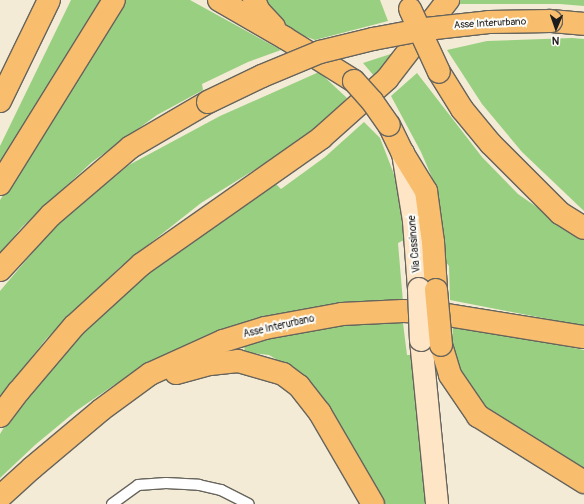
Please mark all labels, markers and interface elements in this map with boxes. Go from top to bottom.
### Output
north arrow [536,8,576,48]
street label: Asse Interurbano [453,16,527,32]
text: N [552,34,560,47]
street label: Via Cassinone [407,215,423,273]
street label: Asse Interurbano [242,313,316,341]

